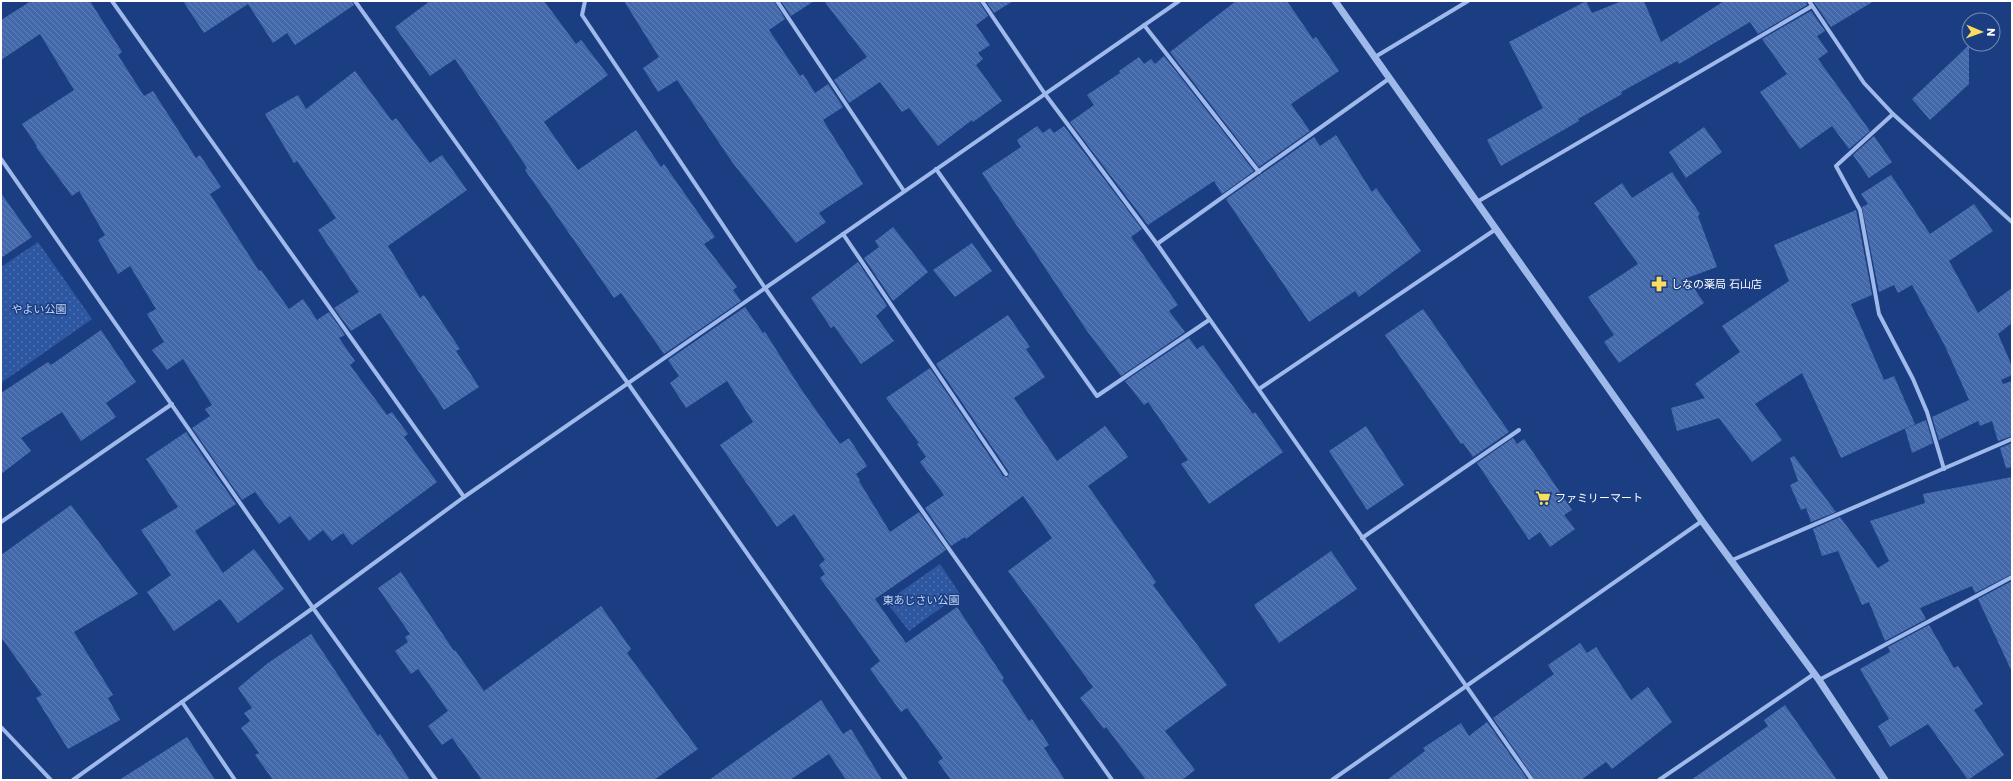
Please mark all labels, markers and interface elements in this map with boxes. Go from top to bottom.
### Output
north arrow [1961,12,2001,52]
text: N [1983,28,1999,37]
pharmacy icon: しなの薬局 石山店 [1650,275,1668,293]
place label: しなの薬局 石山店 [1671,276,1762,292]
park label: やよい公園 [12,301,67,317]
supermarket icon: ファミリーマート [1534,489,1552,507]
place label: ファミリーマート [1555,490,1643,506]
park label: 東あじさい公園 [883,592,960,608]

